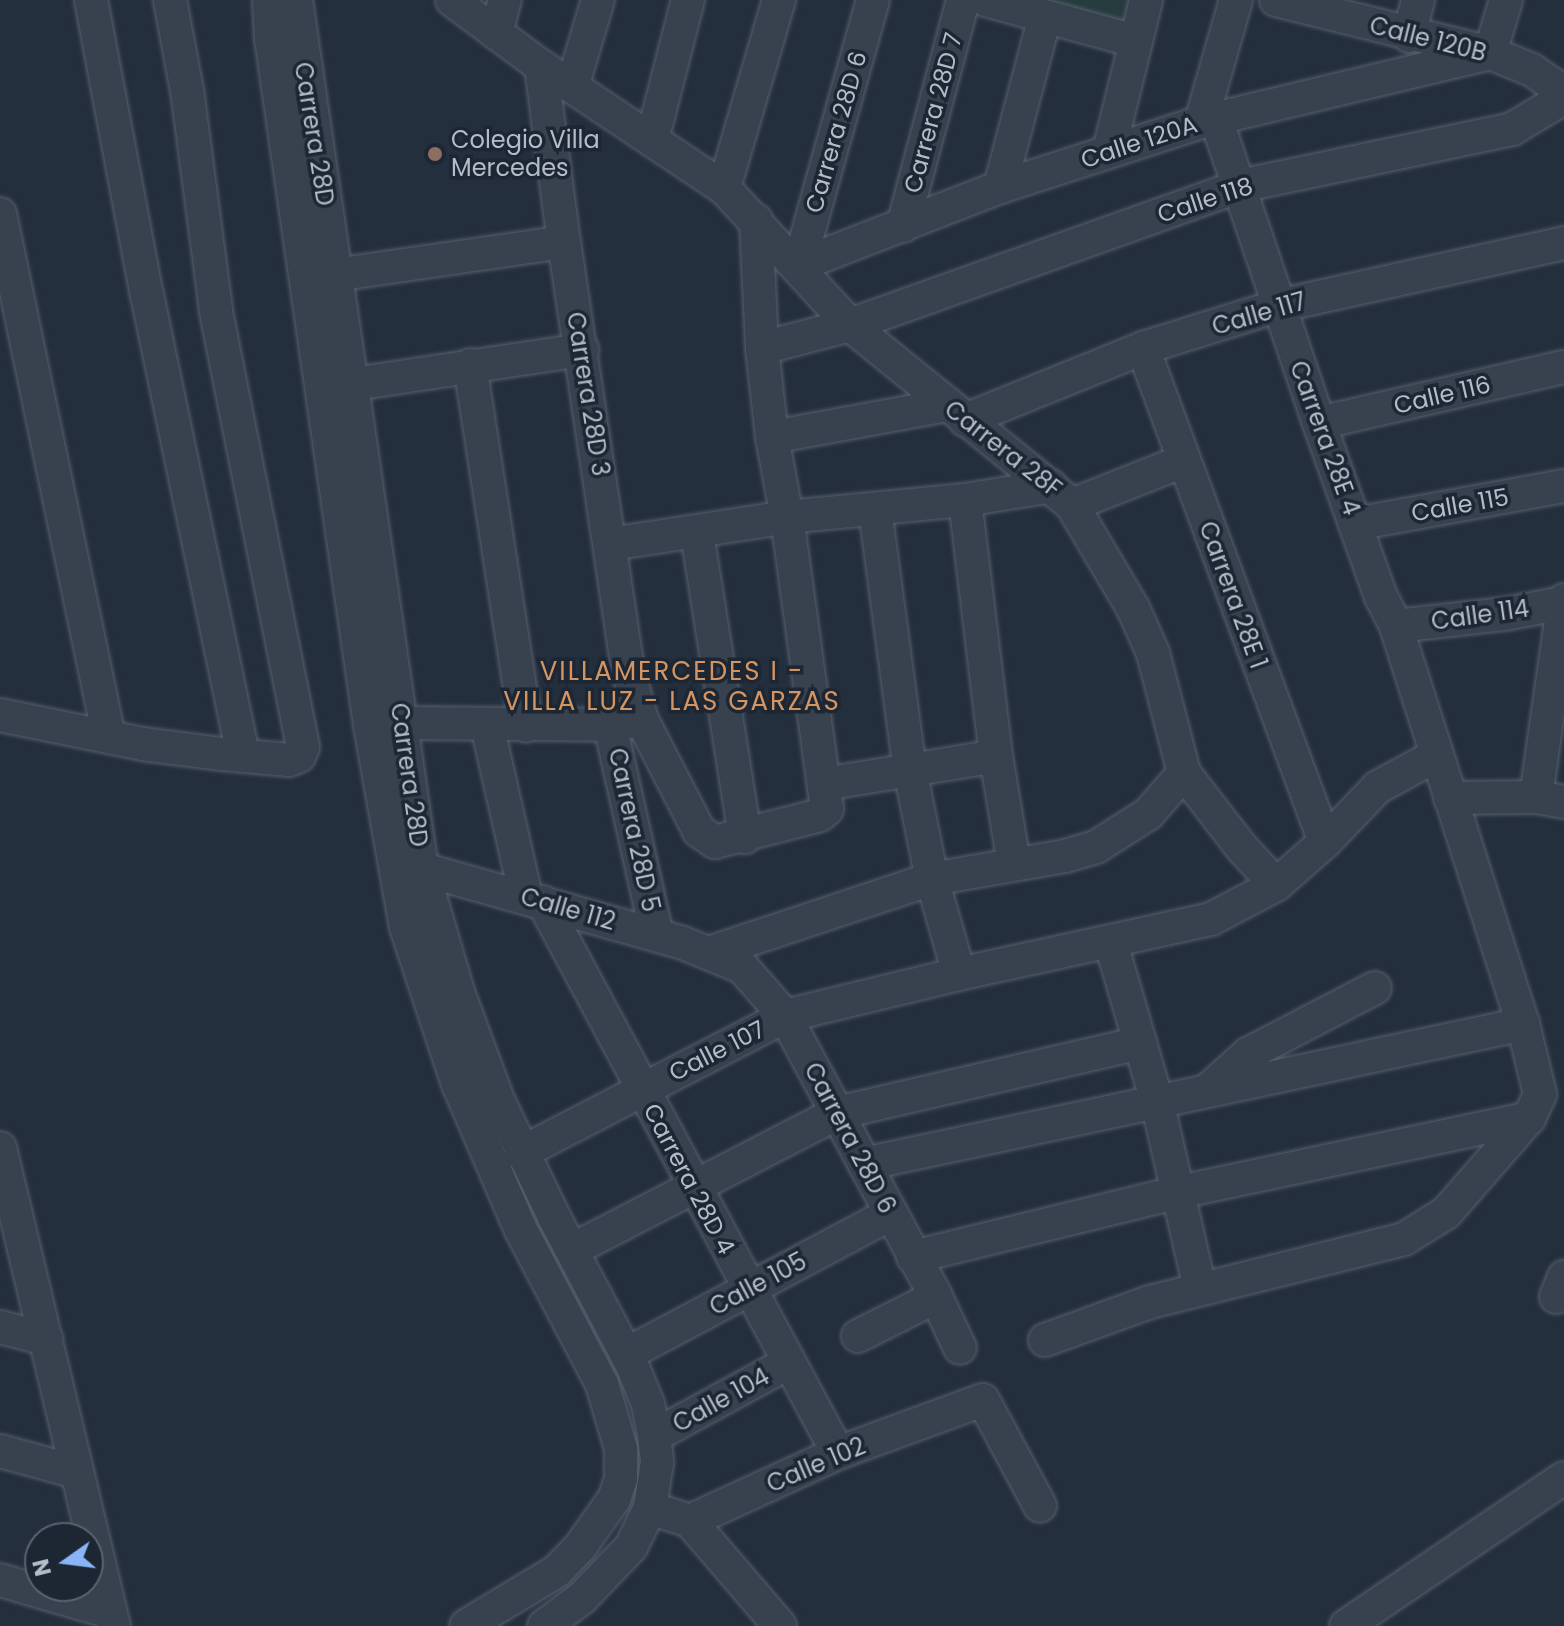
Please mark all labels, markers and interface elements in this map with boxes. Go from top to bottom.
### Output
street label: Calle 120B [1367,11,1489,67]
street label: Carrera 28D 7 [898,30,968,196]
street label: Carrera 28D 6 [799,48,873,216]
street label: Carrera 28D [288,60,340,208]
street label: Calle 120A [1077,110,1201,174]
place label: Colegio Villa Mercedes [451,126,600,182]
marker: Colegio Villa Mercedes [426,145,444,163]
street label: Calle 118 [1154,171,1256,229]
street label: Calle 117 [1209,287,1309,341]
street label: Carrera 28D 3 [561,310,615,478]
street label: Carrera 28E 4 [1284,357,1366,519]
street label: Calle 116 [1391,370,1493,420]
street label: Carrera 28F [939,395,1067,503]
street label: Calle 115 [1409,482,1511,528]
street label: Carrera 28E 1 [1193,518,1273,672]
street label: Calle 114 [1429,594,1531,636]
district label: VILLAMERCEDES I - VILLA LUZ - LAS GARZAS [503,656,841,718]
street label: Carrera 28D [385,701,433,849]
street label: Carrera 28D 5 [603,746,665,914]
street label: Calle 112 [517,882,619,936]
street label: Calle 107 [664,1015,770,1087]
street label: Carrera 28D 6 [798,1058,902,1218]
street label: Carrera 28D 4 [637,1099,741,1259]
street label: Calle 105 [705,1246,811,1322]
street label: Calle 104 [668,1362,774,1438]
street label: Calle 102 [762,1431,870,1499]
north arrow [24,1522,104,1602]
text: N [25,1556,59,1579]

